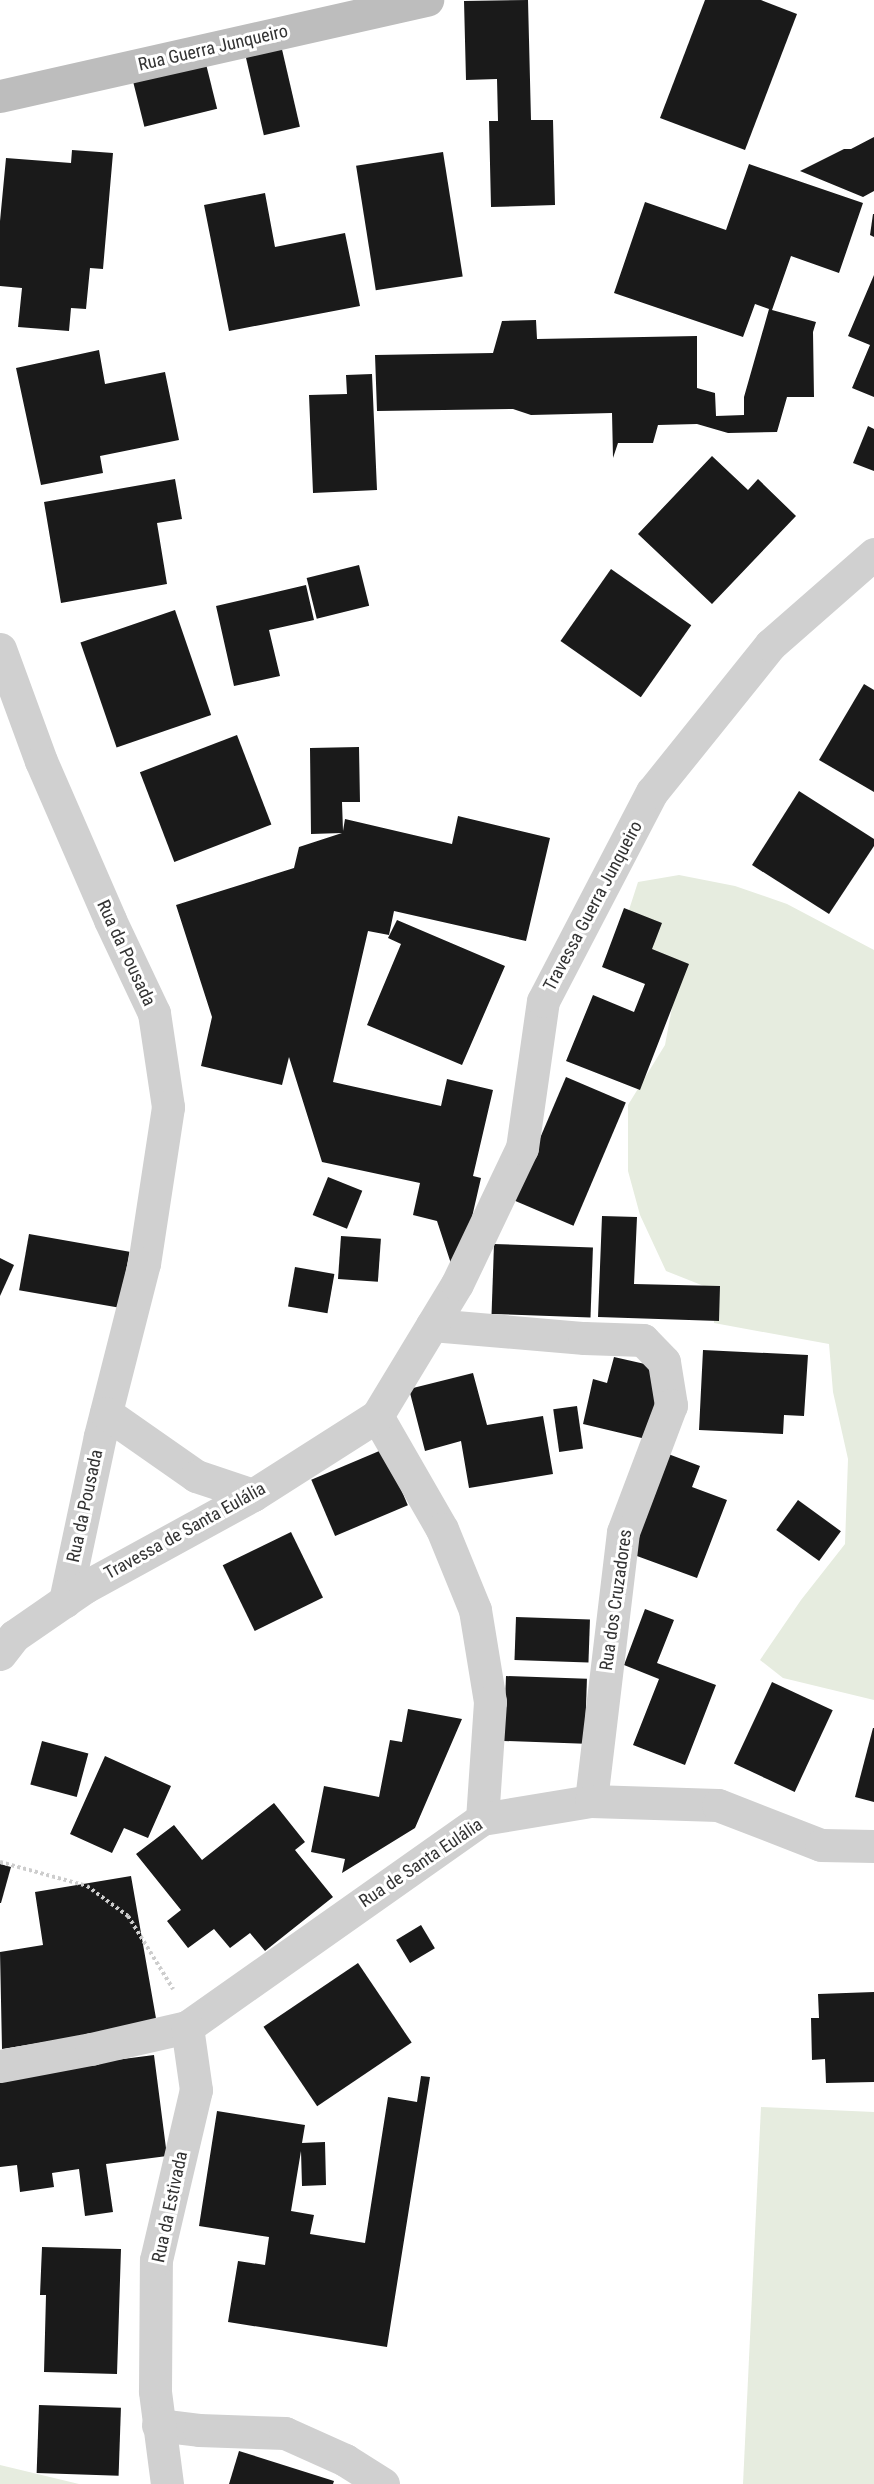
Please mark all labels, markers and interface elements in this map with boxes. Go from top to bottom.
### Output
street label: Rua Guerra Junqueiro [136,20,290,76]
street label: Travessa Guerra Junqueiro [539,817,647,995]
street label: Rua da Pousada [92,896,160,1010]
street label: Rua da Pousada [63,1448,107,1564]
street label: Travessa de Santa Eulália [101,1478,269,1584]
street label: Rua dos Cruzadores [595,1528,637,1672]
street label: Rua de Santa Eulália [355,1814,487,1912]
street label: Rua da Estivada [148,2149,192,2265]

